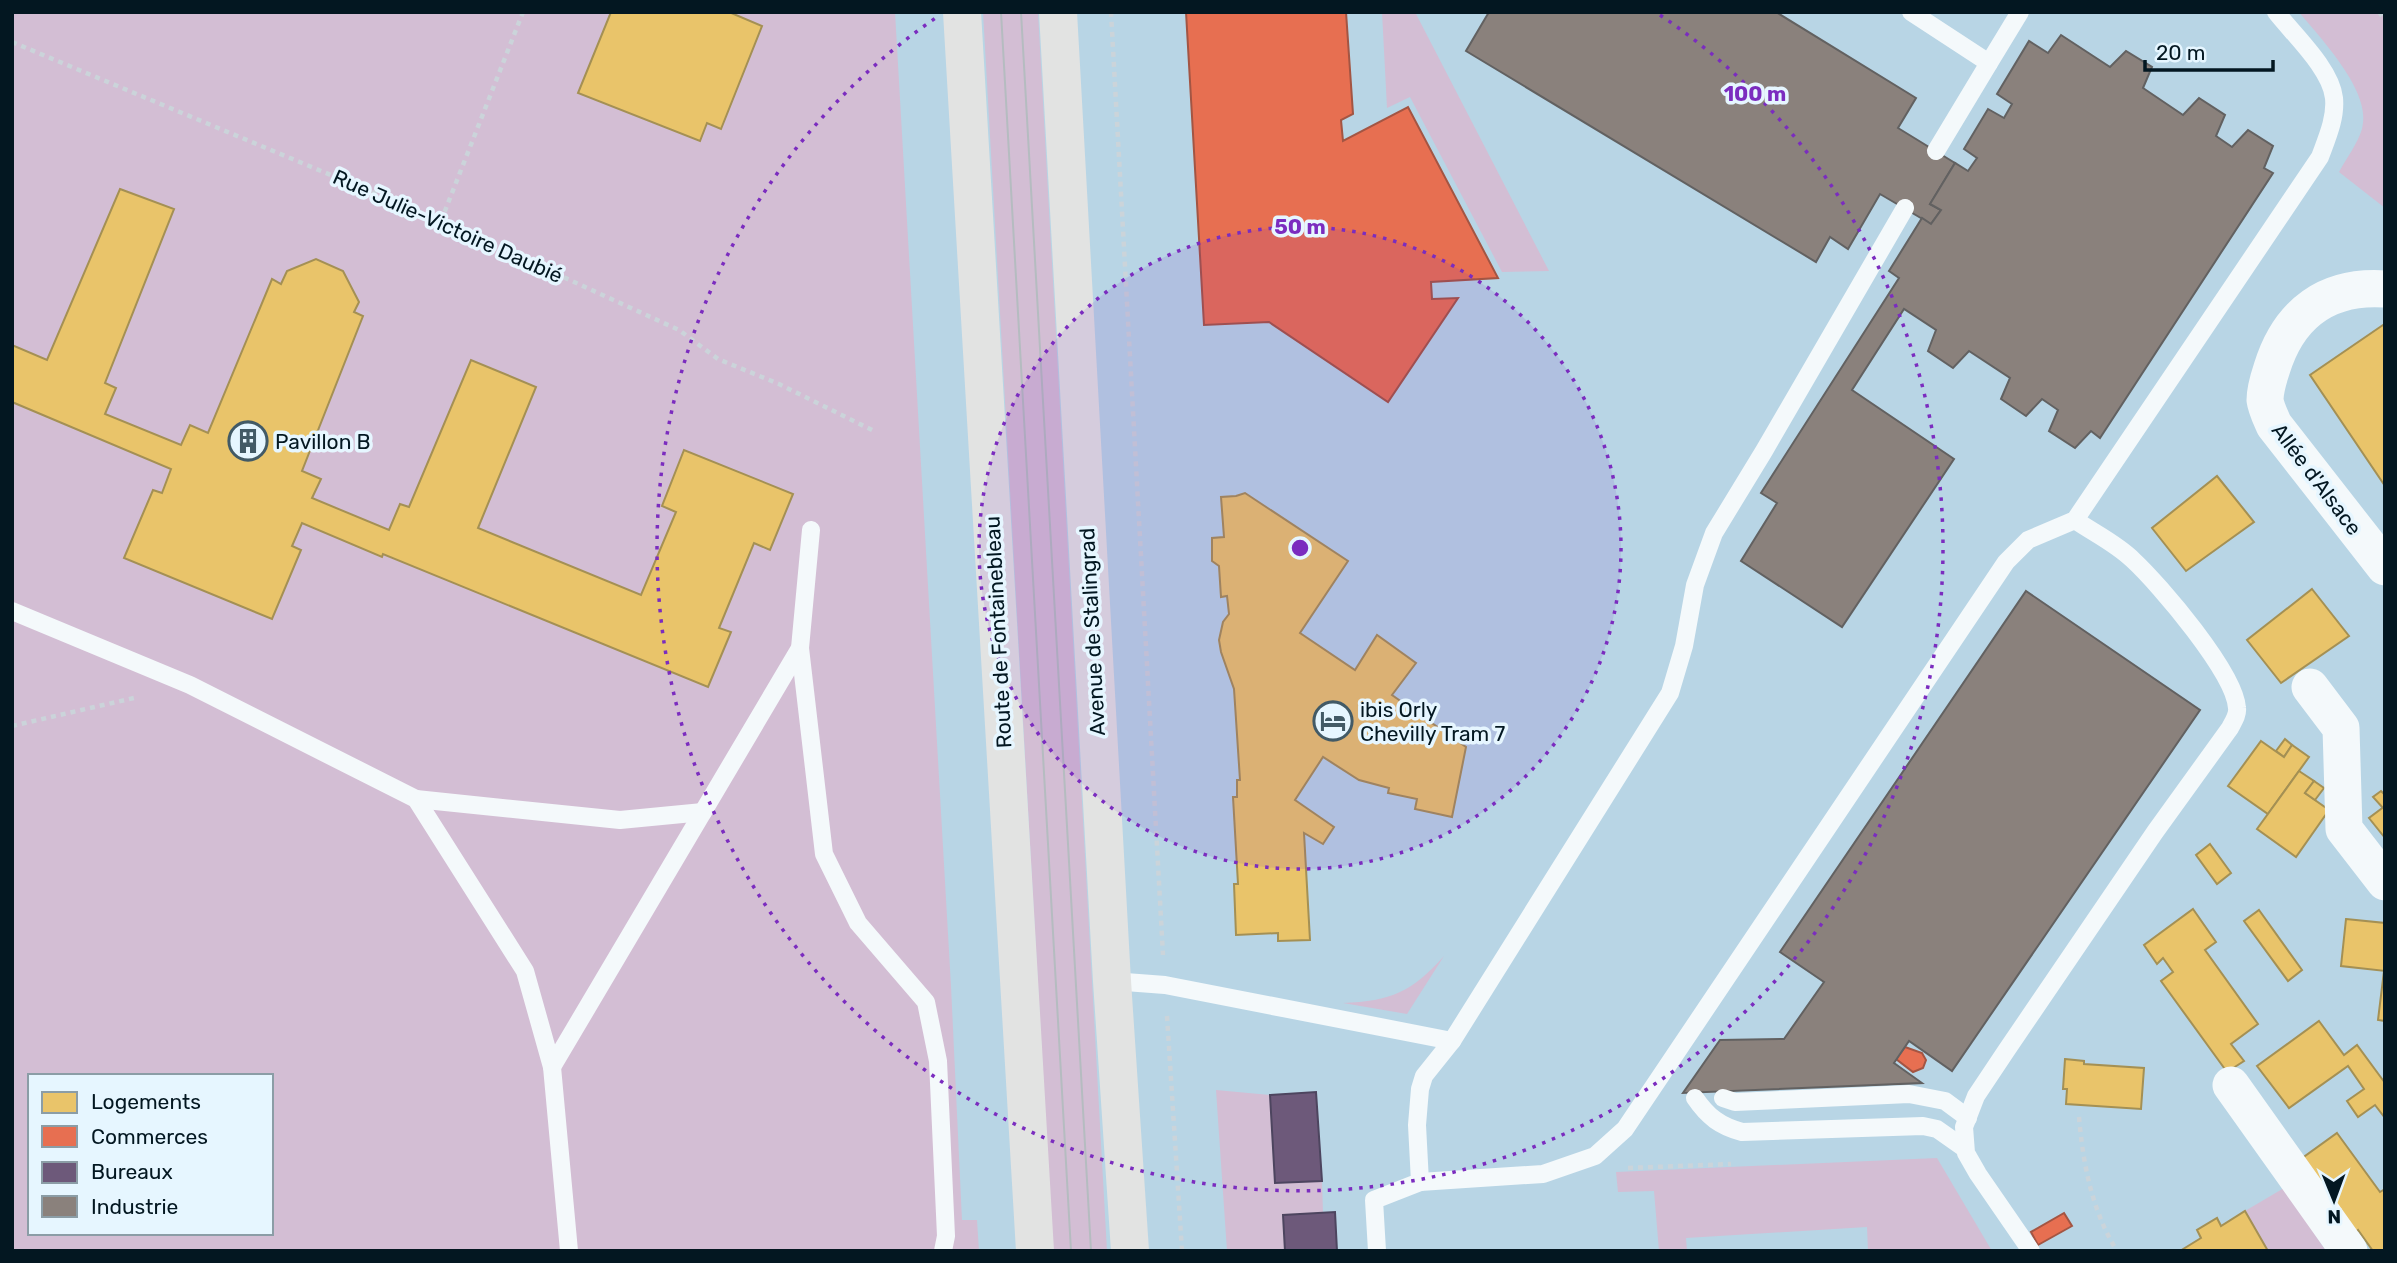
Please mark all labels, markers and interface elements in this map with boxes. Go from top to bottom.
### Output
scale bar [2145,28,2273,72]
text: 20 m [2156,40,2205,65]
text: 100 m [1724,81,1786,106]
street label: Rue Julie-Victoire Daubié [329,164,567,288]
text: 50 m [1274,214,1326,239]
street label: Allée d'Alsace [2267,418,2367,540]
building icon: Pavillon B [227,420,269,462]
place label: Pavillon B [275,429,371,454]
street label: Route de Fontainebleau [979,515,1017,749]
street label: Avenue de Stalingrad [1074,527,1110,737]
centre of rings [1288,536,1312,560]
place label: ibis Orly Chevilly Tram 7 [1360,697,1505,746]
hotel icon: ibis Orly Chevilly Tram 7 [1312,700,1354,742]
legend [28,1074,273,1235]
text: Logements [91,1089,201,1114]
text: Commerces [91,1124,208,1149]
text: Bureaux [91,1159,173,1184]
north arrow [2299,1165,2369,1235]
text: Industrie [91,1194,178,1219]
text: N [2327,1205,2341,1228]

